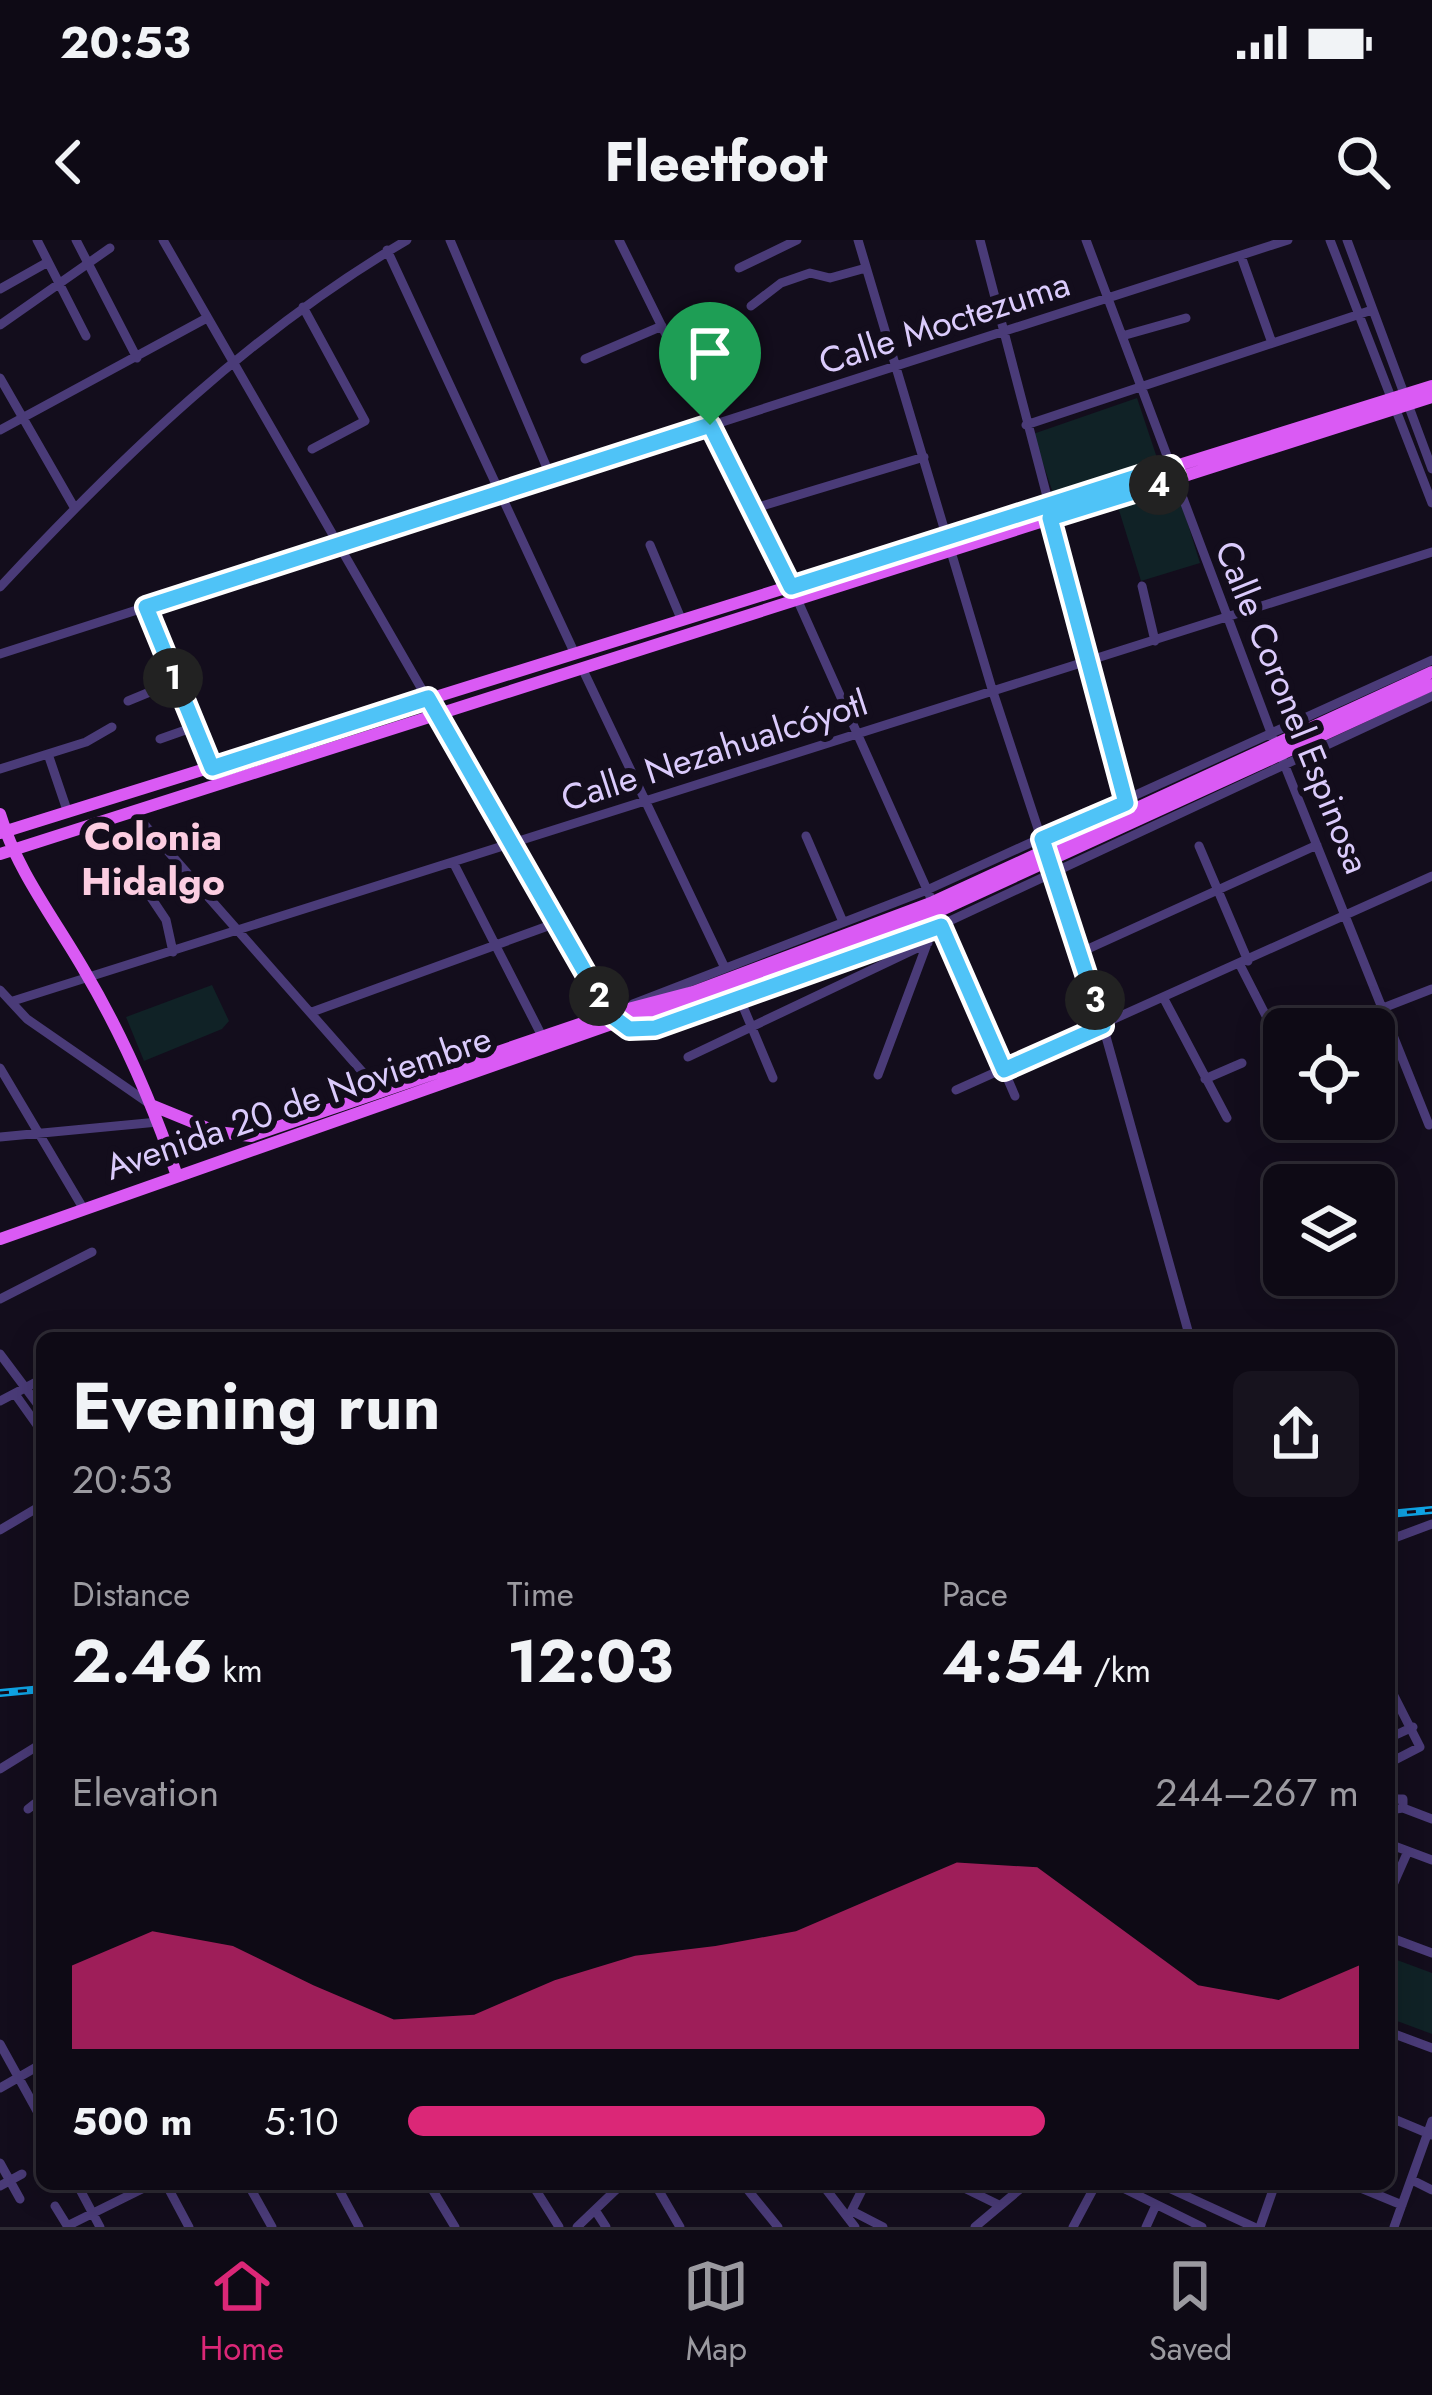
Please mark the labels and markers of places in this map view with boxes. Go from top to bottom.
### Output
pin [659,302,761,425]
pin: 4 [1129,455,1189,515]
pin: 1 [143,648,203,708]
pin: 2 [569,966,629,1026]
pin: 3 [1065,970,1125,1030]

